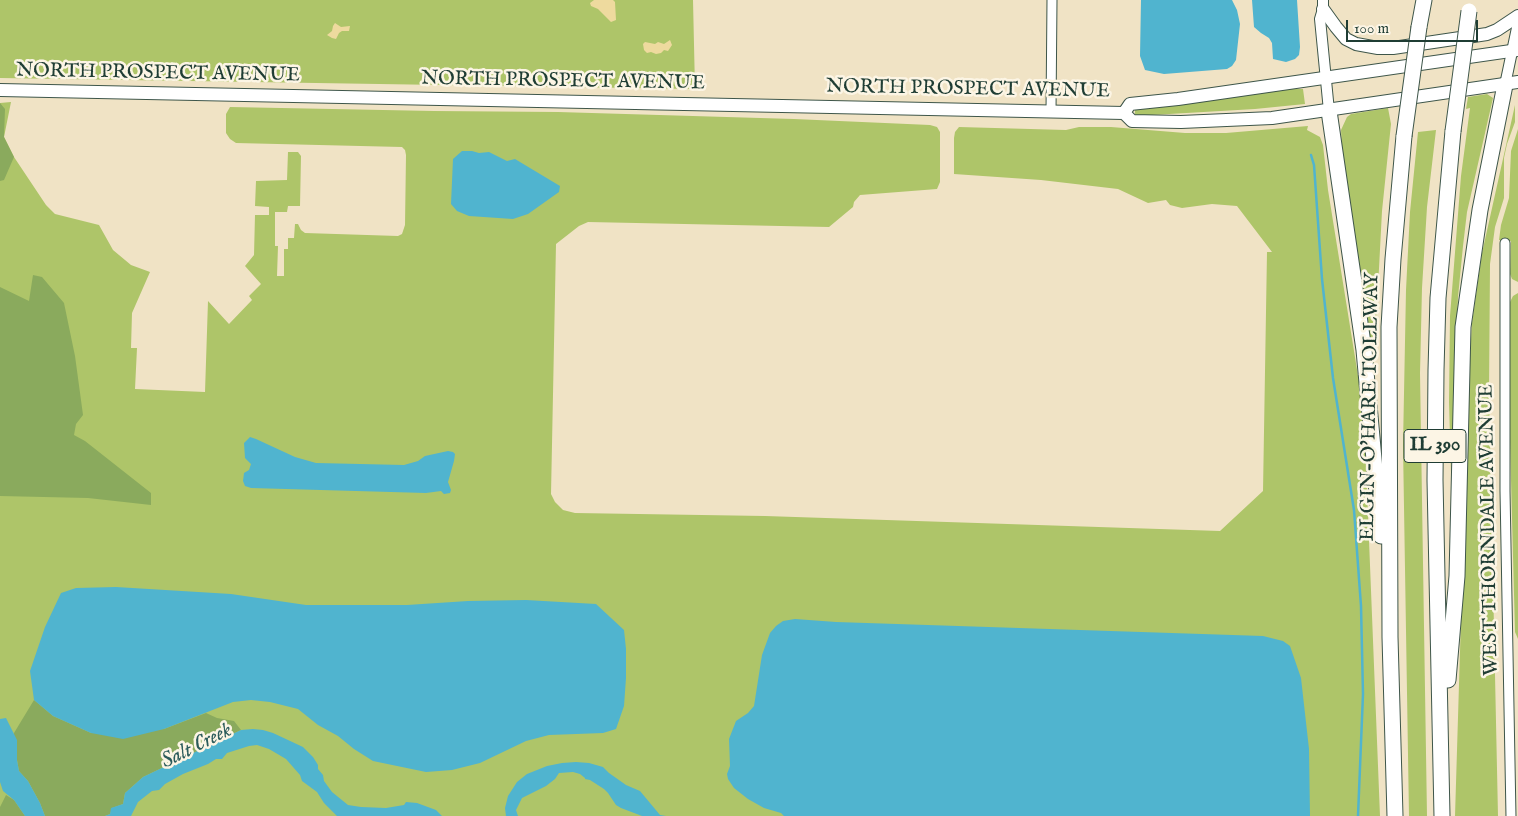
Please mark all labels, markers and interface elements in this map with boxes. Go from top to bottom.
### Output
scale bar [1348,10,1480,42]
text: 100 m [1354,19,1389,38]
street label: NORTH PROSPECT AVENUE [16,60,300,88]
street label: NORTH PROSPECT AVENUE [421,68,705,96]
street label: NORTH PROSPECT AVENUE [826,76,1110,104]
street label: ELGIN-O'HARE TOLLWAY [1357,272,1385,542]
street label: WEST THORNDALE AVENUE [1475,384,1505,676]
road number: IL 390 [1404,430,1466,462]
water label: Salt Creek [157,719,237,775]

